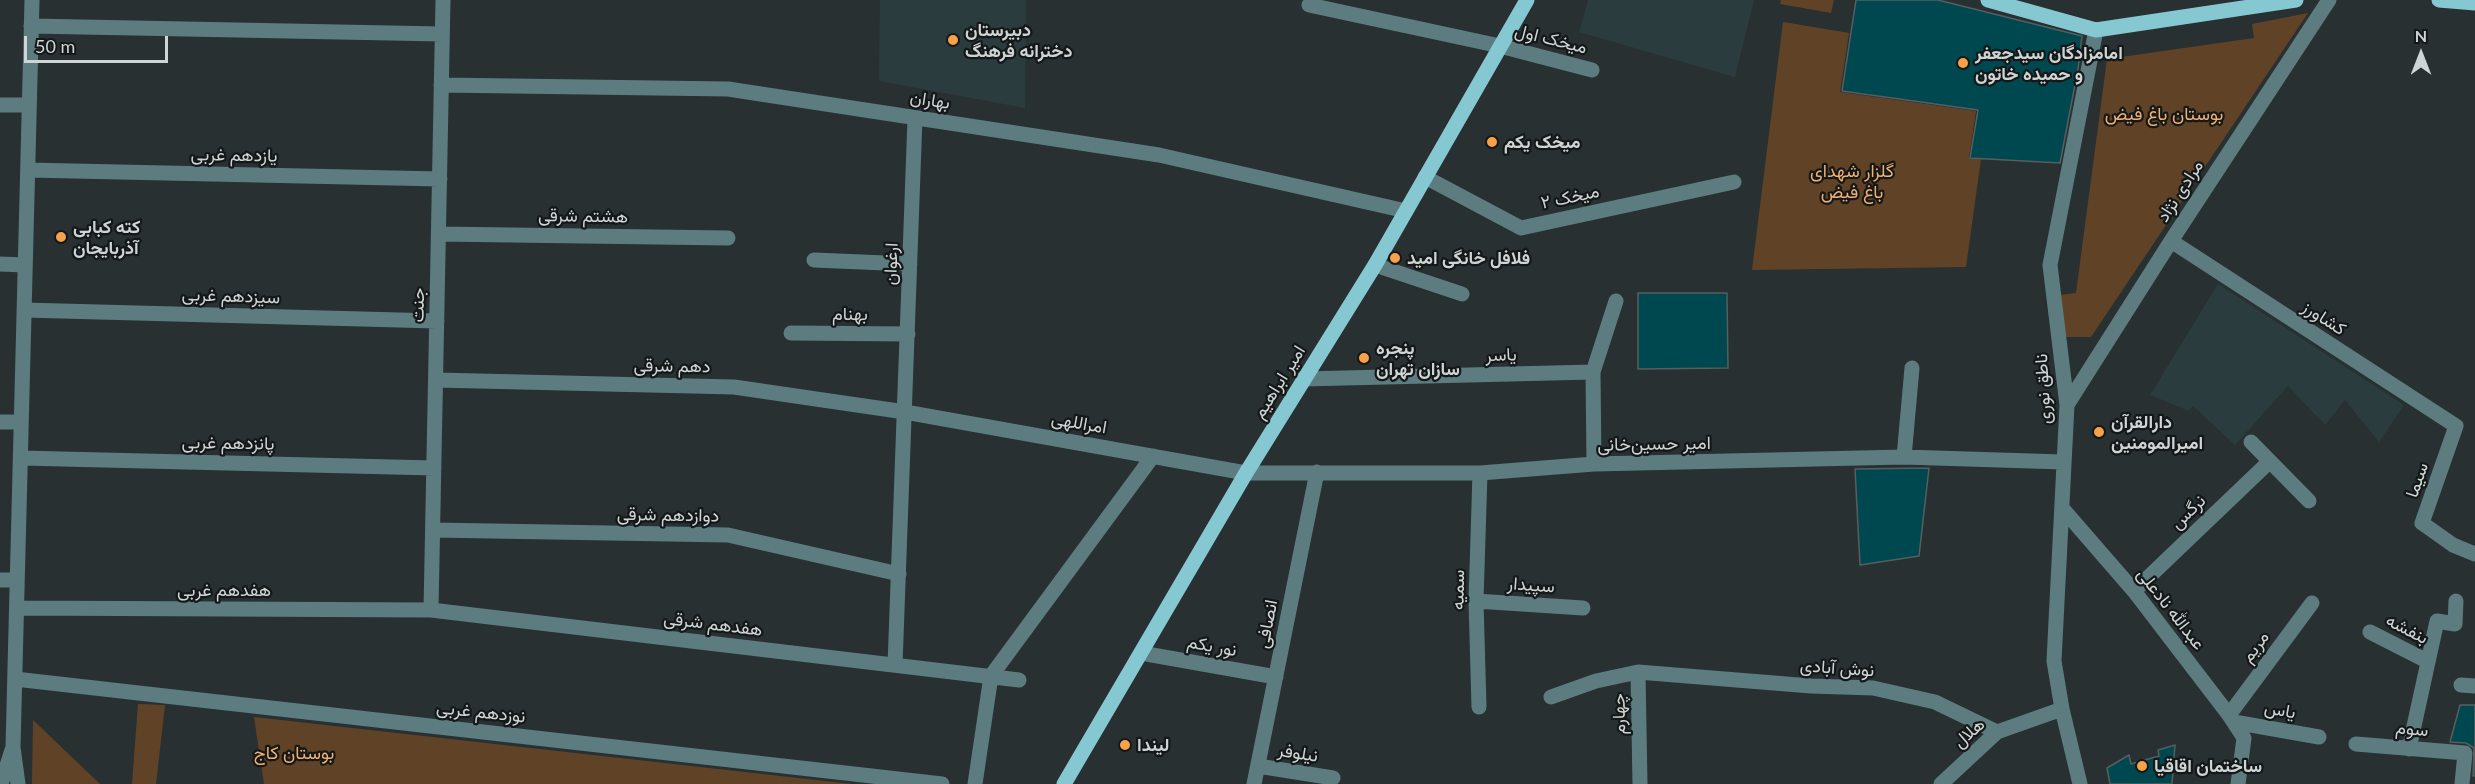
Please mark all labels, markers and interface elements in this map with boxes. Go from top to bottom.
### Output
place label: دبیرستان دخترانه فرهنگ [965,19,1073,62]
street label: میخک اول [1513,20,1589,58]
scale bar [27,24,171,62]
north arrow [2391,24,2451,84]
text: N [2415,26,2427,45]
marker: دبیرستان دخترانه فرهنگ [946,33,960,47]
text: 50 m [35,35,75,57]
place label: امامزادگان سیدجعفر و حمیده خاتون [1975,42,2123,84]
marker: امامزادگان سیدجعفر و حمیده خاتون [1956,56,1970,70]
street label: بهاران [908,86,952,114]
park label: بوستان باغ فیض [2105,103,2223,125]
place label: میخک یکم [1504,131,1581,153]
marker: میخک یکم [1485,135,1499,149]
street label: یازدهم غربی [190,143,278,167]
street label: مرادی نژاد [2152,156,2208,226]
park label: گلزار شهدای باغ فیض [1810,160,1894,202]
street label: میخک ۲ [1539,180,1601,214]
street label: هشتم شرقی [538,204,628,228]
place label: کته کبابی آذربایجان [73,216,140,258]
marker: کته کبابی آذربایجان [54,230,68,244]
street label: ارغوان [879,242,903,286]
place label: فلافل خانگی امید [1407,247,1530,269]
marker: فلافل خانگی امید [1388,251,1402,265]
street label: سیزدهم غربی [181,283,281,309]
street label: جنت [407,287,429,323]
street label: کشاورز [2298,296,2350,340]
street label: بهنام [832,303,868,325]
place label: پنجره سازان تهران [1376,337,1460,380]
street label: امیر ابراهیم [1248,341,1310,423]
street label: یاسر [1485,344,1517,366]
marker: پنجره سازان تهران [1357,351,1371,365]
street label: ناطق نوری [2030,353,2056,425]
street label: دهم شرقی [633,355,711,377]
street label: امراللهی [1050,408,1108,438]
place label: دارالقرآن امیرالمومنین [2111,411,2203,454]
marker: دارالقرآن امیرالمومنین [2092,425,2106,439]
street label: پانزدهم غربی [181,431,275,455]
street label: امیر حسین‌خانی [1597,432,1711,456]
street label: سیما [2401,460,2433,500]
street label: نرگس [2166,490,2210,534]
street label: دوازدهم شرقی [617,503,719,527]
street label: عبدالله نادعلی [2132,564,2210,654]
street label: سمیه [1447,570,1469,610]
street label: سپیدار [1506,573,1556,597]
street label: هفدهم غربی [177,579,271,601]
street label: انصافی [1252,598,1282,650]
street label: هفدهم شرقی [662,607,764,641]
street label: بنفشه [2382,609,2432,649]
street label: مریم [2236,627,2274,667]
street label: نور یکم [1185,631,1239,661]
street label: نوش آبادی [1799,655,1875,681]
street label: چهارم [1608,693,1630,735]
street label: نوزدهم غربی [435,697,527,727]
street label: یاس [2263,697,2297,723]
street label: هلال [1949,713,1989,753]
street label: سوم [2395,717,2429,741]
place label: لیندا [1137,734,1169,756]
marker: لیندا [1118,738,1132,752]
street label: نیلوفر [1276,739,1320,767]
park label: بوستان کاج [254,742,334,764]
place label: ساختمان اقاقیا [2154,755,2262,777]
marker: ساختمان اقاقیا [2135,759,2149,773]

